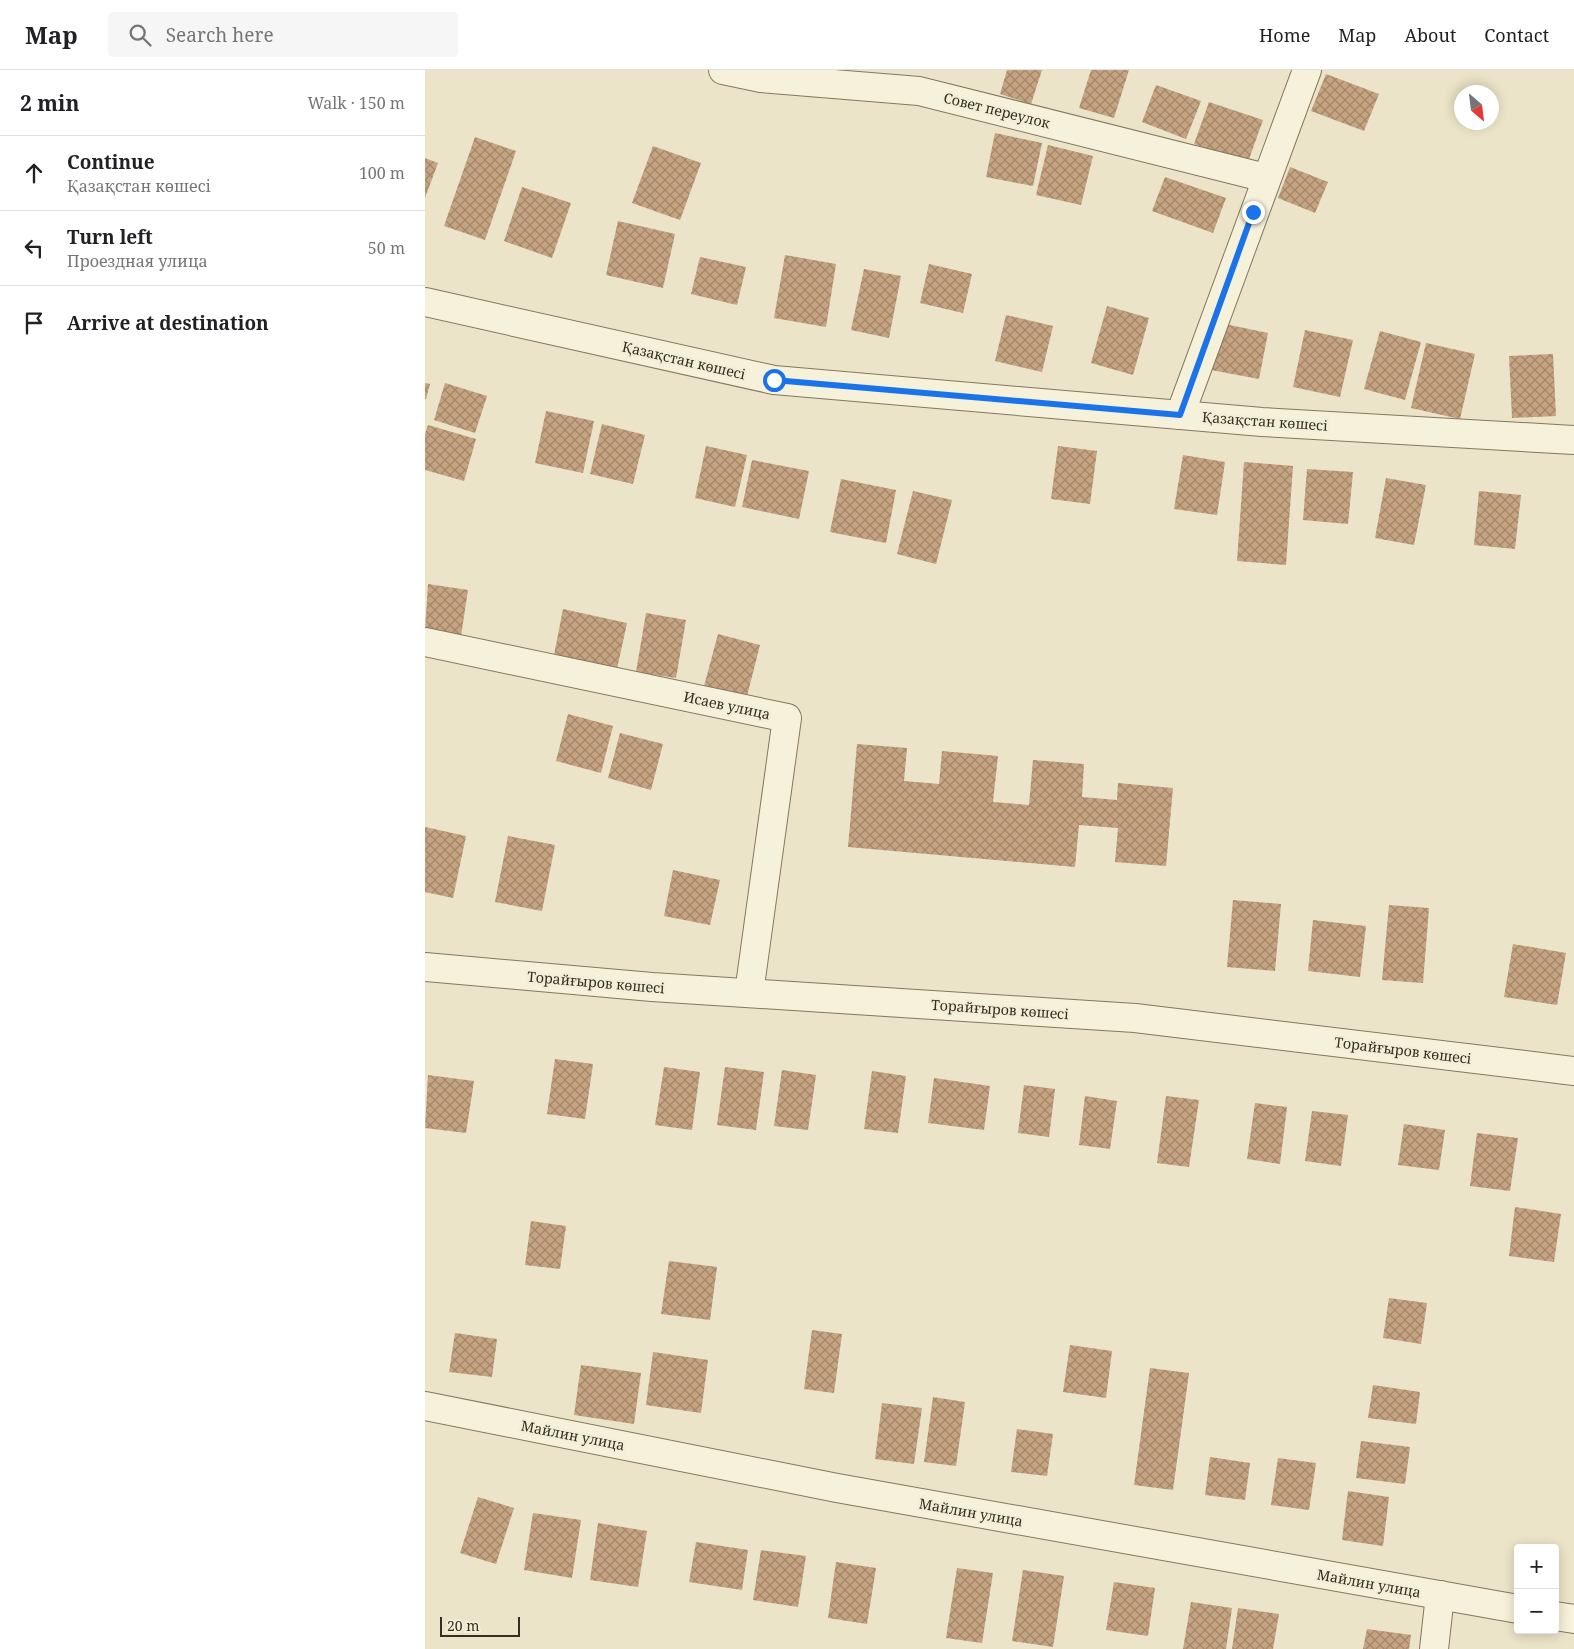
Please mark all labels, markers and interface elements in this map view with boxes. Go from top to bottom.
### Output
search box [108,12,458,57]
text: Map [25,18,78,51]
icon: search [126,21,154,49]
text: Search here [166,22,274,48]
text: Home [1259,23,1310,47]
text: Map [1338,23,1376,47]
text: About [1404,23,1456,47]
text: Contact [1484,23,1549,47]
north arrow [1454,85,1499,130]
street label: Совет переулок [942,88,1053,133]
text: 2 min [20,89,79,117]
text: Walk · 150 m [308,92,405,114]
text: Continue [67,149,155,175]
icon: ahead [20,159,48,187]
text: 100 m [359,162,405,184]
text: Қазақстан көшесі [67,175,211,197]
route end [1242,201,1265,224]
text: Turn left [67,224,153,250]
icon: left [20,234,48,262]
text: 50 m [368,237,405,259]
text: Проездная улица [67,250,208,272]
icon: arrive [20,309,48,337]
text: Arrive at destination [67,310,269,336]
street label: Қазақстан көшесі [620,337,748,383]
route start [763,369,786,392]
street label: Қазақстан көшесі [1201,407,1329,435]
street label: Исаев улица [682,687,772,723]
street label: Торайғыров көшесі [526,967,666,998]
street label: Торайғыров көшесі [930,995,1070,1023]
street label: Торайғыров көшесі [1333,1032,1473,1068]
street label: Майлин улица [520,1416,626,1454]
street label: Майлин улица [918,1494,1024,1530]
map controls [1514,1544,1559,1634]
button: + [1514,1544,1559,1589]
street label: Майлин улица [1316,1565,1422,1601]
button: − [1514,1589,1559,1634]
scale bar [440,1614,520,1637]
text: 20 m [447,1616,480,1635]

